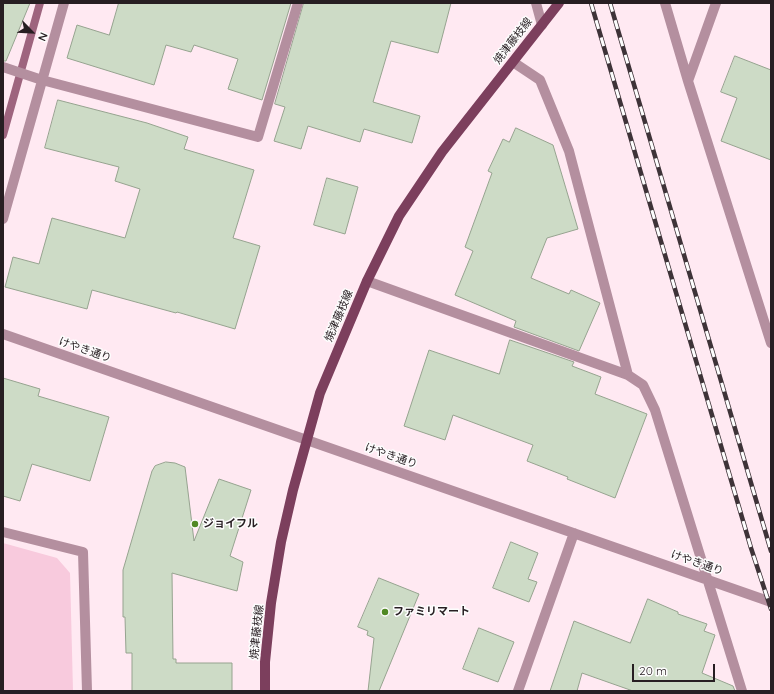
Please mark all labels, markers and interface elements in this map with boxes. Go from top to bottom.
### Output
north arrow [12,12,52,52]
street label: 焼津藤枝線 [491,15,535,67]
text: N [35,30,51,43]
street label: 焼津藤枝線 [322,288,356,344]
street label: けやき通り [57,335,113,365]
street label: けやき通り [363,441,419,471]
place label: ジョイフル [203,517,258,531]
marker: ジョイフル [190,519,200,529]
street label: けやき通り [669,548,725,578]
street label: 焼津藤枝線 [248,604,266,660]
place label: ファミリマート [393,605,470,619]
marker: ファミリマート [380,607,390,617]
scale bar [634,656,717,682]
text: 20 m [639,663,667,678]

